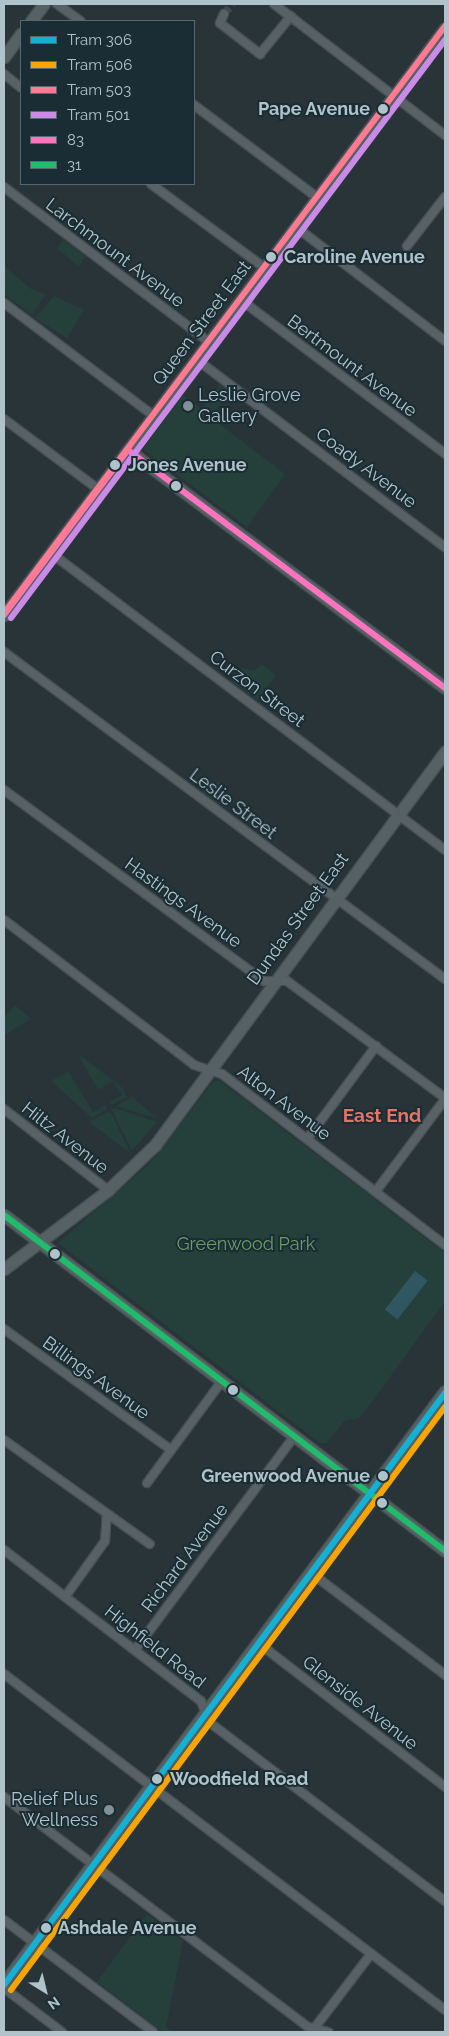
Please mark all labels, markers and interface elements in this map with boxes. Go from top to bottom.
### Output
legend [20,20,195,185]
text: Tram 306 [67,31,132,49]
text: Tram 506 [67,56,132,74]
text: Tram 503 [67,81,131,99]
place label: Pape Avenue [257,98,370,120]
marker: Pape Avenue [374,100,392,118]
text: Tram 501 [67,106,130,124]
text: 83 [67,131,84,149]
text: 31 [67,156,81,174]
street label: Larchmount Avenue [41,194,189,312]
place label: Caroline Avenue [284,246,425,268]
marker: Caroline Avenue [262,248,280,266]
street label: Queen Street East [148,256,256,390]
street label: Bertmount Avenue [283,310,421,422]
place label: Leslie Grove Gallery [198,385,301,428]
marker: Leslie Grove Gallery [182,400,194,412]
street label: Coady Avenue [311,423,421,513]
place label: Jones Avenue [128,454,247,476]
marker: Jones Avenue [106,456,124,474]
unlabelled marker [171,481,181,491]
street label: Curzon Street [205,646,309,732]
street label: Leslie Street [185,764,281,844]
street label: Dundas Street East [243,849,353,989]
street label: Hastings Avenue [120,853,246,953]
street label: Alton Avenue [233,1061,335,1145]
street label: Hiltz Avenue [17,1097,113,1179]
district label: East End [343,1105,421,1127]
park label: Greenwood Park [177,1233,315,1255]
unlabelled marker [50,1249,60,1259]
street label: Billings Avenue [38,1332,154,1424]
unlabelled marker [228,1385,238,1395]
place label: Greenwood Avenue [201,1465,370,1487]
marker: Greenwood Avenue [374,1467,392,1485]
unlabelled marker [377,1498,387,1508]
street label: Richard Avenue [137,1499,233,1617]
street label: Highfield Road [100,1601,210,1693]
street label: Glenside Avenue [298,1651,422,1755]
place label: Woodfield Road [170,1768,308,1790]
marker: Woodfield Road [148,1770,166,1788]
place label: Relief Plus Wellness [11,1789,98,1832]
marker: Relief Plus Wellness [102,1803,116,1817]
place label: Ashdale Avenue [58,1917,197,1939]
marker: Ashdale Avenue [37,1919,55,1937]
north arrow [20,1966,70,2016]
text: N [45,1994,63,2013]

